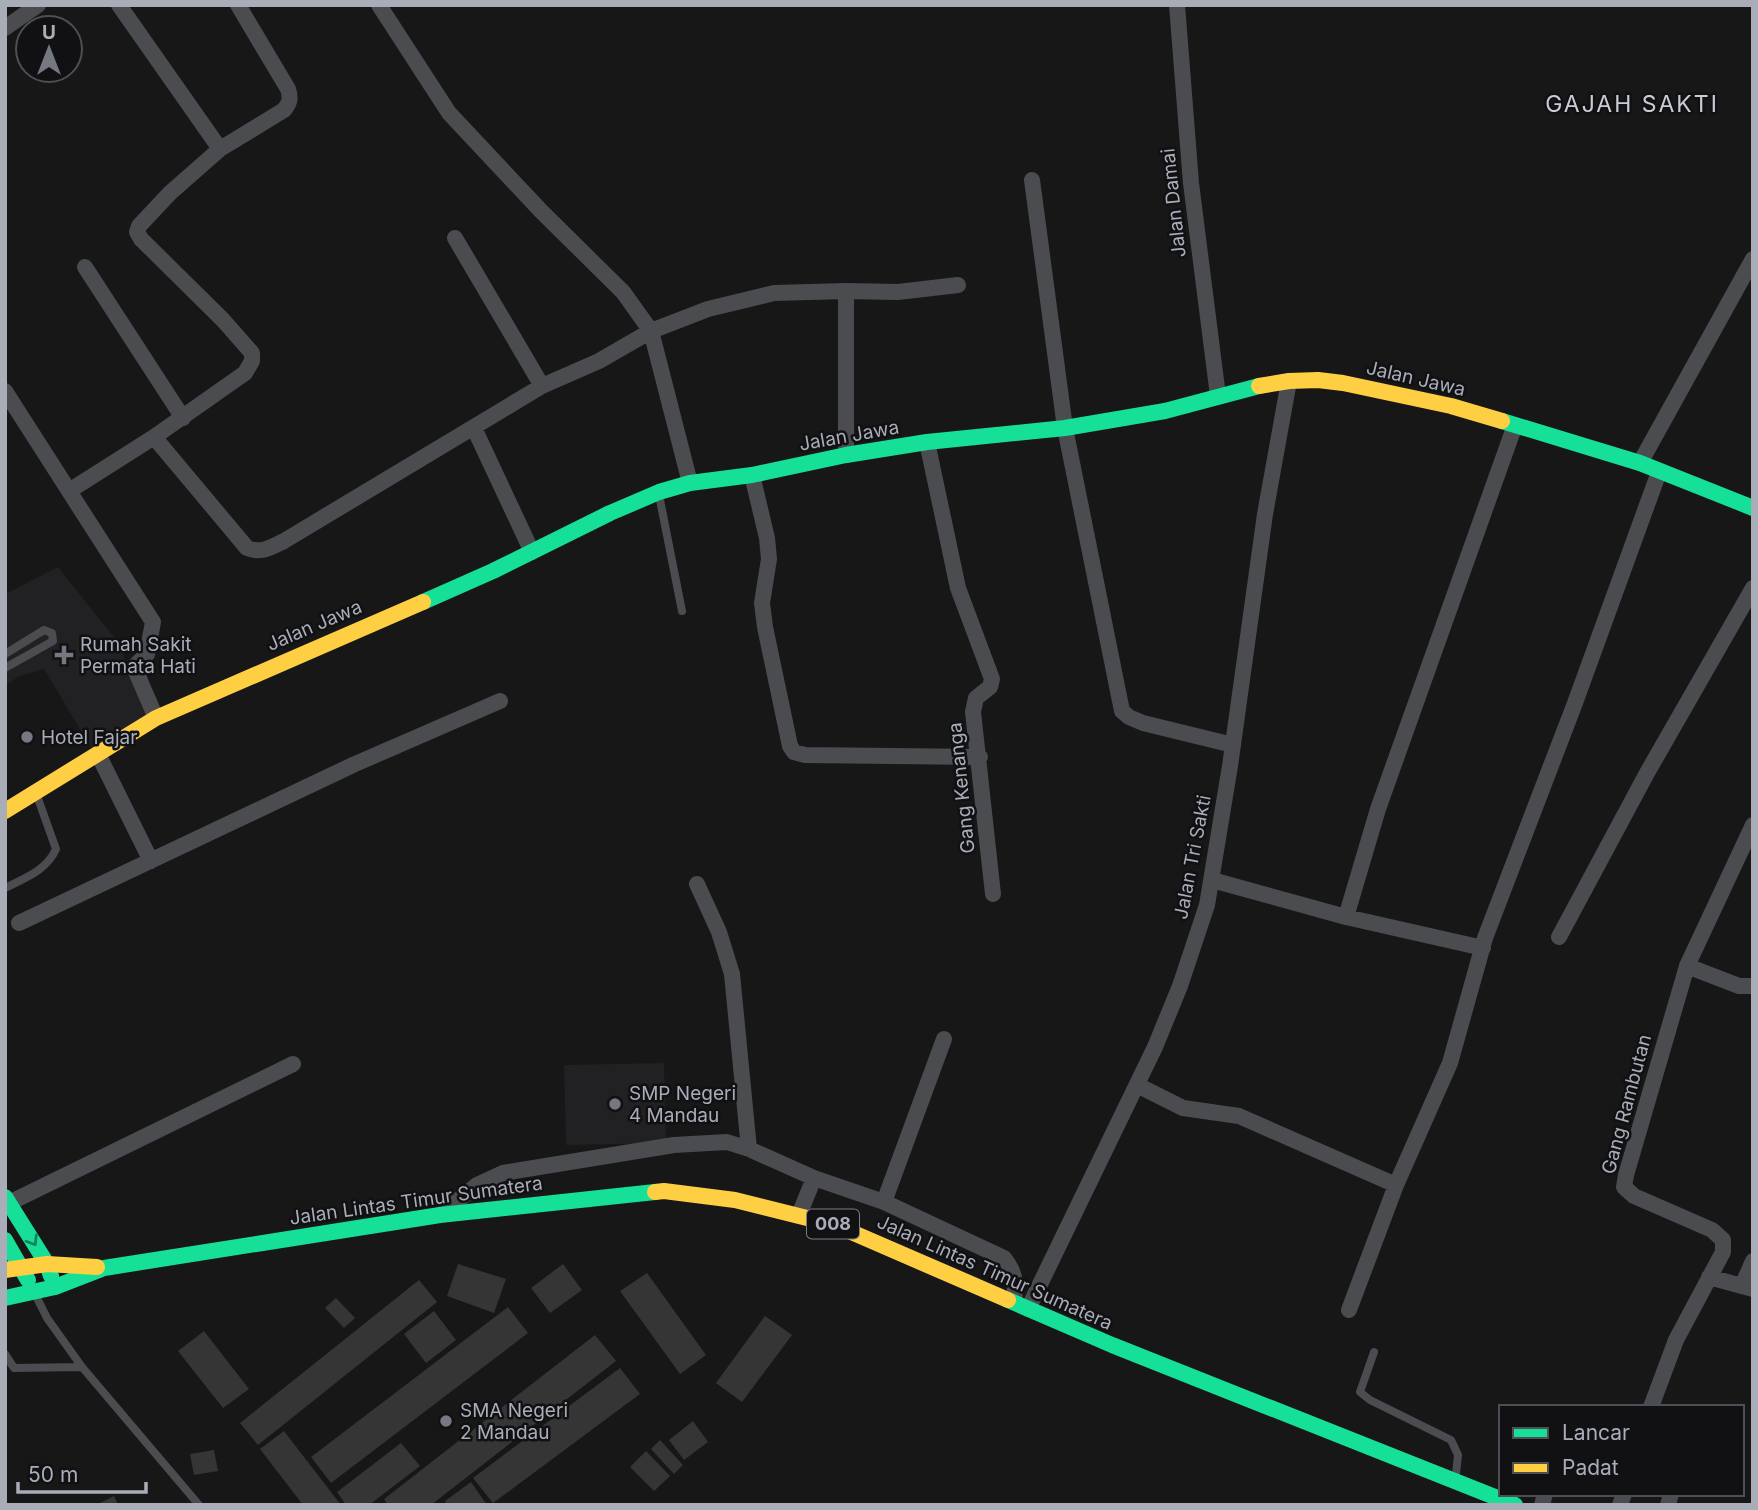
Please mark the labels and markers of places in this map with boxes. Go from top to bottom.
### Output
place label: Rumah Sakit Permata Hati [80,633,196,678]
marker: Rumah Sakit Permata Hati [54,645,74,665]
place label: Hotel Fajar [41,726,137,749]
marker: Hotel Fajar [19,729,35,745]
place label: SMP Negeri 4 Mandau [629,1082,736,1127]
marker: SMP Negeri 4 Mandau [607,1096,623,1112]
place label: SMA Negeri 2 Mandau [460,1399,568,1444]
marker: SMA Negeri 2 Mandau [438,1413,454,1429]

